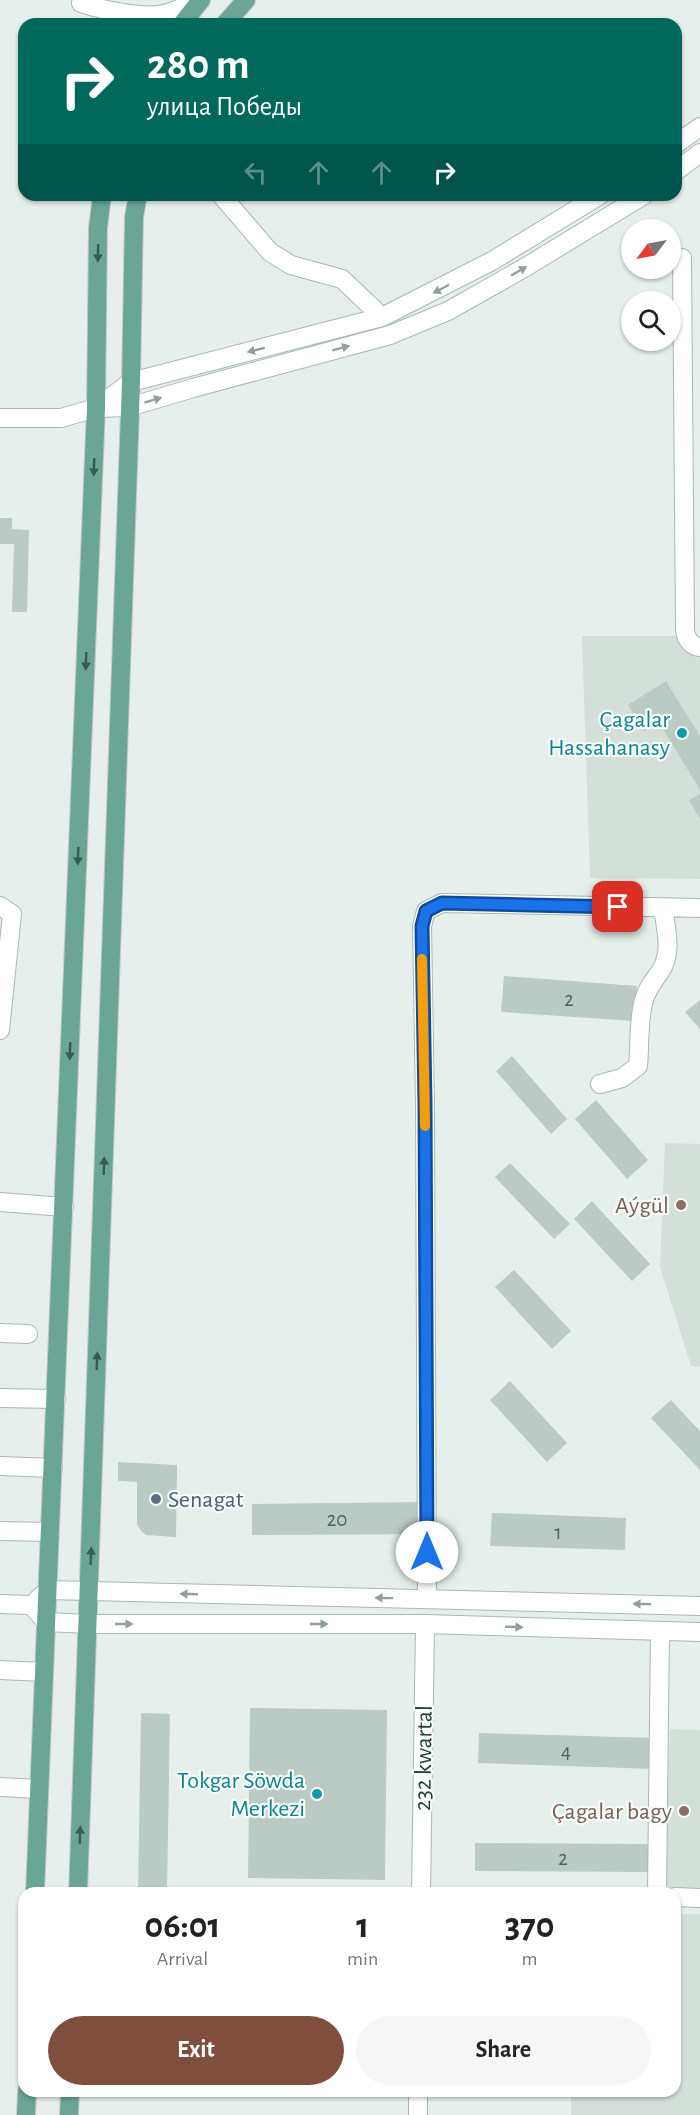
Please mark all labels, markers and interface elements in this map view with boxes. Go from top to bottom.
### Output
icon: right [48,42,126,120]
text: 280 m [147,44,250,86]
text: улица Победы [147,93,302,120]
icon: left [239,156,272,189]
icon: ahead [302,156,335,189]
icon: ahead [365,156,398,189]
icon: right [428,156,461,189]
north arrow [621,219,681,279]
map controls [621,219,681,351]
one-way arrow [93,244,103,263]
one-way arrow [511,266,528,276]
one-way arrow [432,284,449,294]
button: search [621,291,681,351]
one-way arrow [332,343,350,352]
one-way arrow [247,345,266,355]
one-way arrow [144,395,162,404]
one-way arrow [89,457,98,476]
one-way arrow [81,652,90,671]
place label: Çagalar Hassahanasy [548,708,670,760]
marker: Çagalar Hassahanasy [675,726,689,740]
one-way arrow [73,847,82,866]
pin [592,881,643,932]
icon: arrive [601,890,634,923]
house number: 2 [564,989,574,1010]
one-way arrow [65,1042,75,1061]
one-way arrow [99,1156,108,1175]
place label: Aýgül [615,1194,669,1218]
marker: Aýgül [674,1198,688,1212]
one-way arrow [92,1351,102,1370]
place label: Senagat [168,1488,244,1512]
marker: Senagat [149,1492,163,1506]
house number: 20 [327,1509,347,1530]
position arrow [395,1520,459,1584]
house number: 1 [554,1522,562,1543]
one-way arrow [86,1546,95,1565]
one-way arrow [179,1589,198,1599]
one-way arrow [374,1594,393,1603]
one-way arrow [632,1600,651,1609]
one-way arrow [115,1619,134,1629]
one-way arrow [310,1619,329,1629]
one-way arrow [505,1622,524,1631]
street label: 232 kwartal [411,1705,437,1811]
house number: 4 [561,1741,571,1762]
place label: Tokgar Söwda Merkezi [177,1769,305,1821]
marker: Tokgar Söwda Merkezi [310,1787,324,1801]
place label: Çagalar bagy [552,1800,672,1824]
marker: Çagalar bagy [677,1804,691,1818]
one-way arrow [75,1825,84,1844]
house number: 2 [558,1848,568,1869]
text: 06:01 [144,1908,221,1944]
text: 1 [356,1908,369,1944]
text: 370 [505,1908,555,1944]
text: Arrival [157,1949,208,1969]
text: min [347,1949,378,1969]
text: m [522,1949,538,1969]
button: Exit [48,2016,344,2085]
button: Share [356,2016,651,2085]

